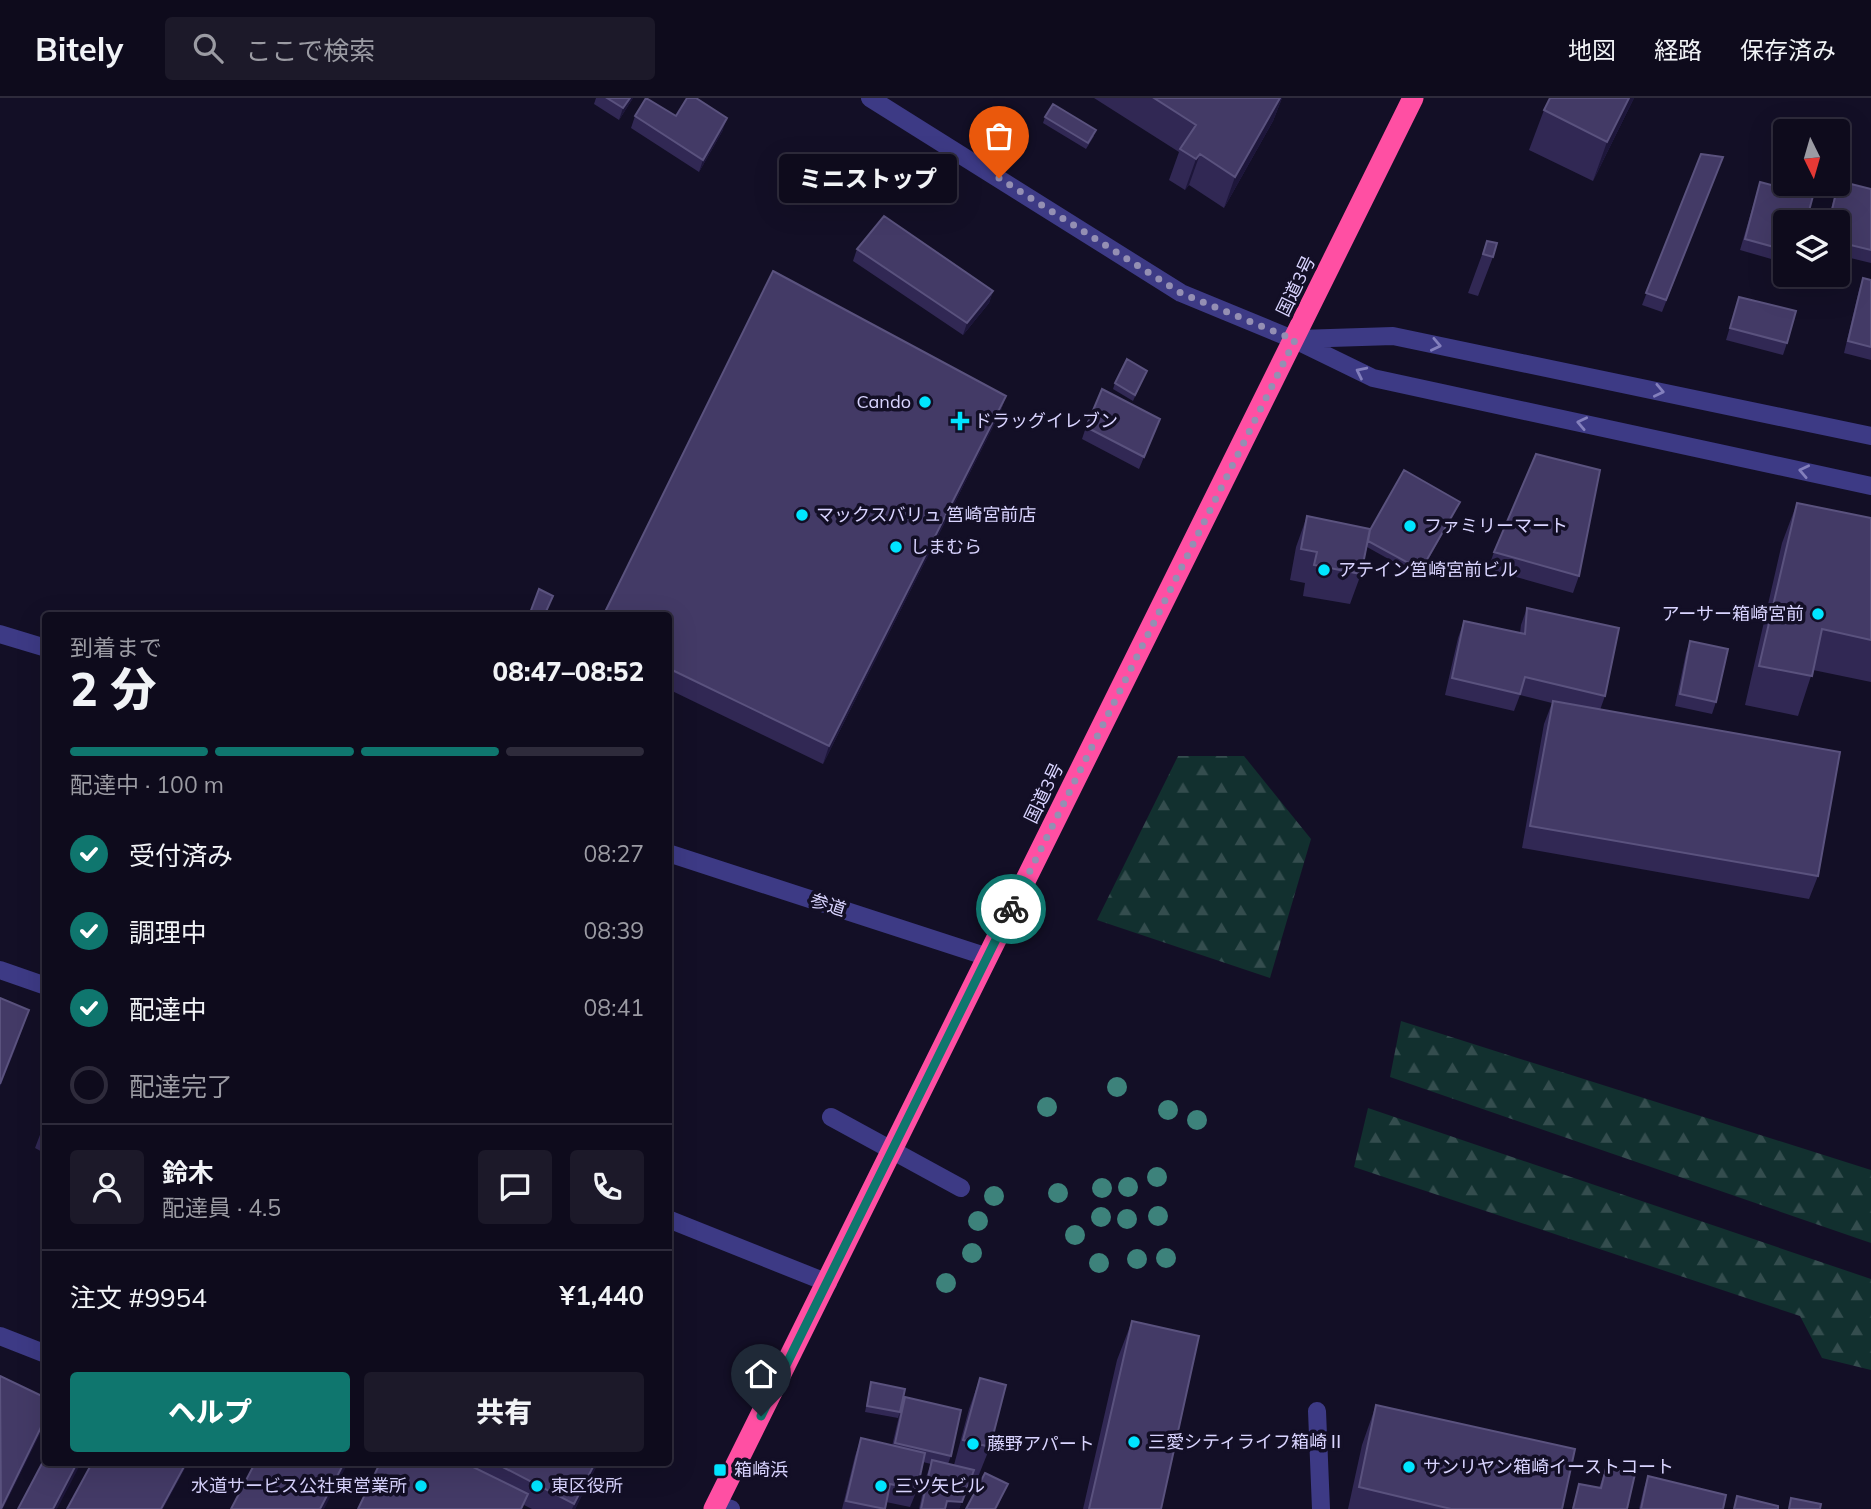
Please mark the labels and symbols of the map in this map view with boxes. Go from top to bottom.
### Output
pin [969,106,1029,178]
north arrow [1773,119,1850,196]
callout: ミニストップ [778,154,957,202]
street label: 国道3号 [1271,252,1320,320]
one-way arrow [1430,336,1442,351]
one-way arrow [1356,366,1368,380]
one-way arrow [1653,383,1665,398]
place label: Cando [857,390,911,413]
marker: Cando [917,394,933,410]
place label: ドラッグイレブン [974,409,1118,432]
marker: ドラッグイレブン [952,413,968,429]
one-way arrow [1576,416,1588,431]
one-way arrow [1798,464,1810,479]
place label: マックスバリュ 筥崎宮前店 [816,503,1036,526]
marker: マックスバリュ 筥崎宮前店 [794,507,810,523]
place label: ファミリーマート [1424,514,1568,537]
marker: ファミリーマート [1402,518,1418,534]
place label: しまむら [910,535,982,558]
marker: しまむら [888,539,904,555]
place label: アテイン筥崎宮前ビル [1338,558,1518,581]
marker: アテイン筥崎宮前ビル [1316,562,1332,578]
place label: アーサー箱崎宮前 [1661,602,1804,625]
marker: アーサー箱崎宮前 [1810,606,1826,622]
street label: 国道3号 [1019,759,1068,827]
courier [976,874,1046,944]
street label: 参道 [807,888,849,921]
pin [731,1344,791,1416]
place label: 三愛シティライフ箱崎Ⅱ [1148,1430,1345,1453]
place label: 藤野アパート [987,1432,1095,1455]
marker: 三愛シティライフ箱崎Ⅱ [1126,1434,1142,1450]
marker: 藤野アパート [965,1436,981,1452]
place label: サンリヤン箱崎イーストコート [1423,1455,1674,1478]
place label: 箱崎浜 [734,1458,788,1481]
marker: サンリヤン箱崎イーストコート [1401,1459,1417,1475]
marker: 箱崎浜 [712,1462,728,1478]
place label: 水道サービス公社東営業所 [191,1474,407,1497]
place label: 東区役所 [551,1474,623,1497]
place label: 三ツ矢ビル [895,1474,985,1497]
marker: 水道サービス公社東営業所 [413,1478,429,1494]
marker: 東区役所 [529,1478,545,1494]
marker: 三ツ矢ビル [873,1478,889,1494]

